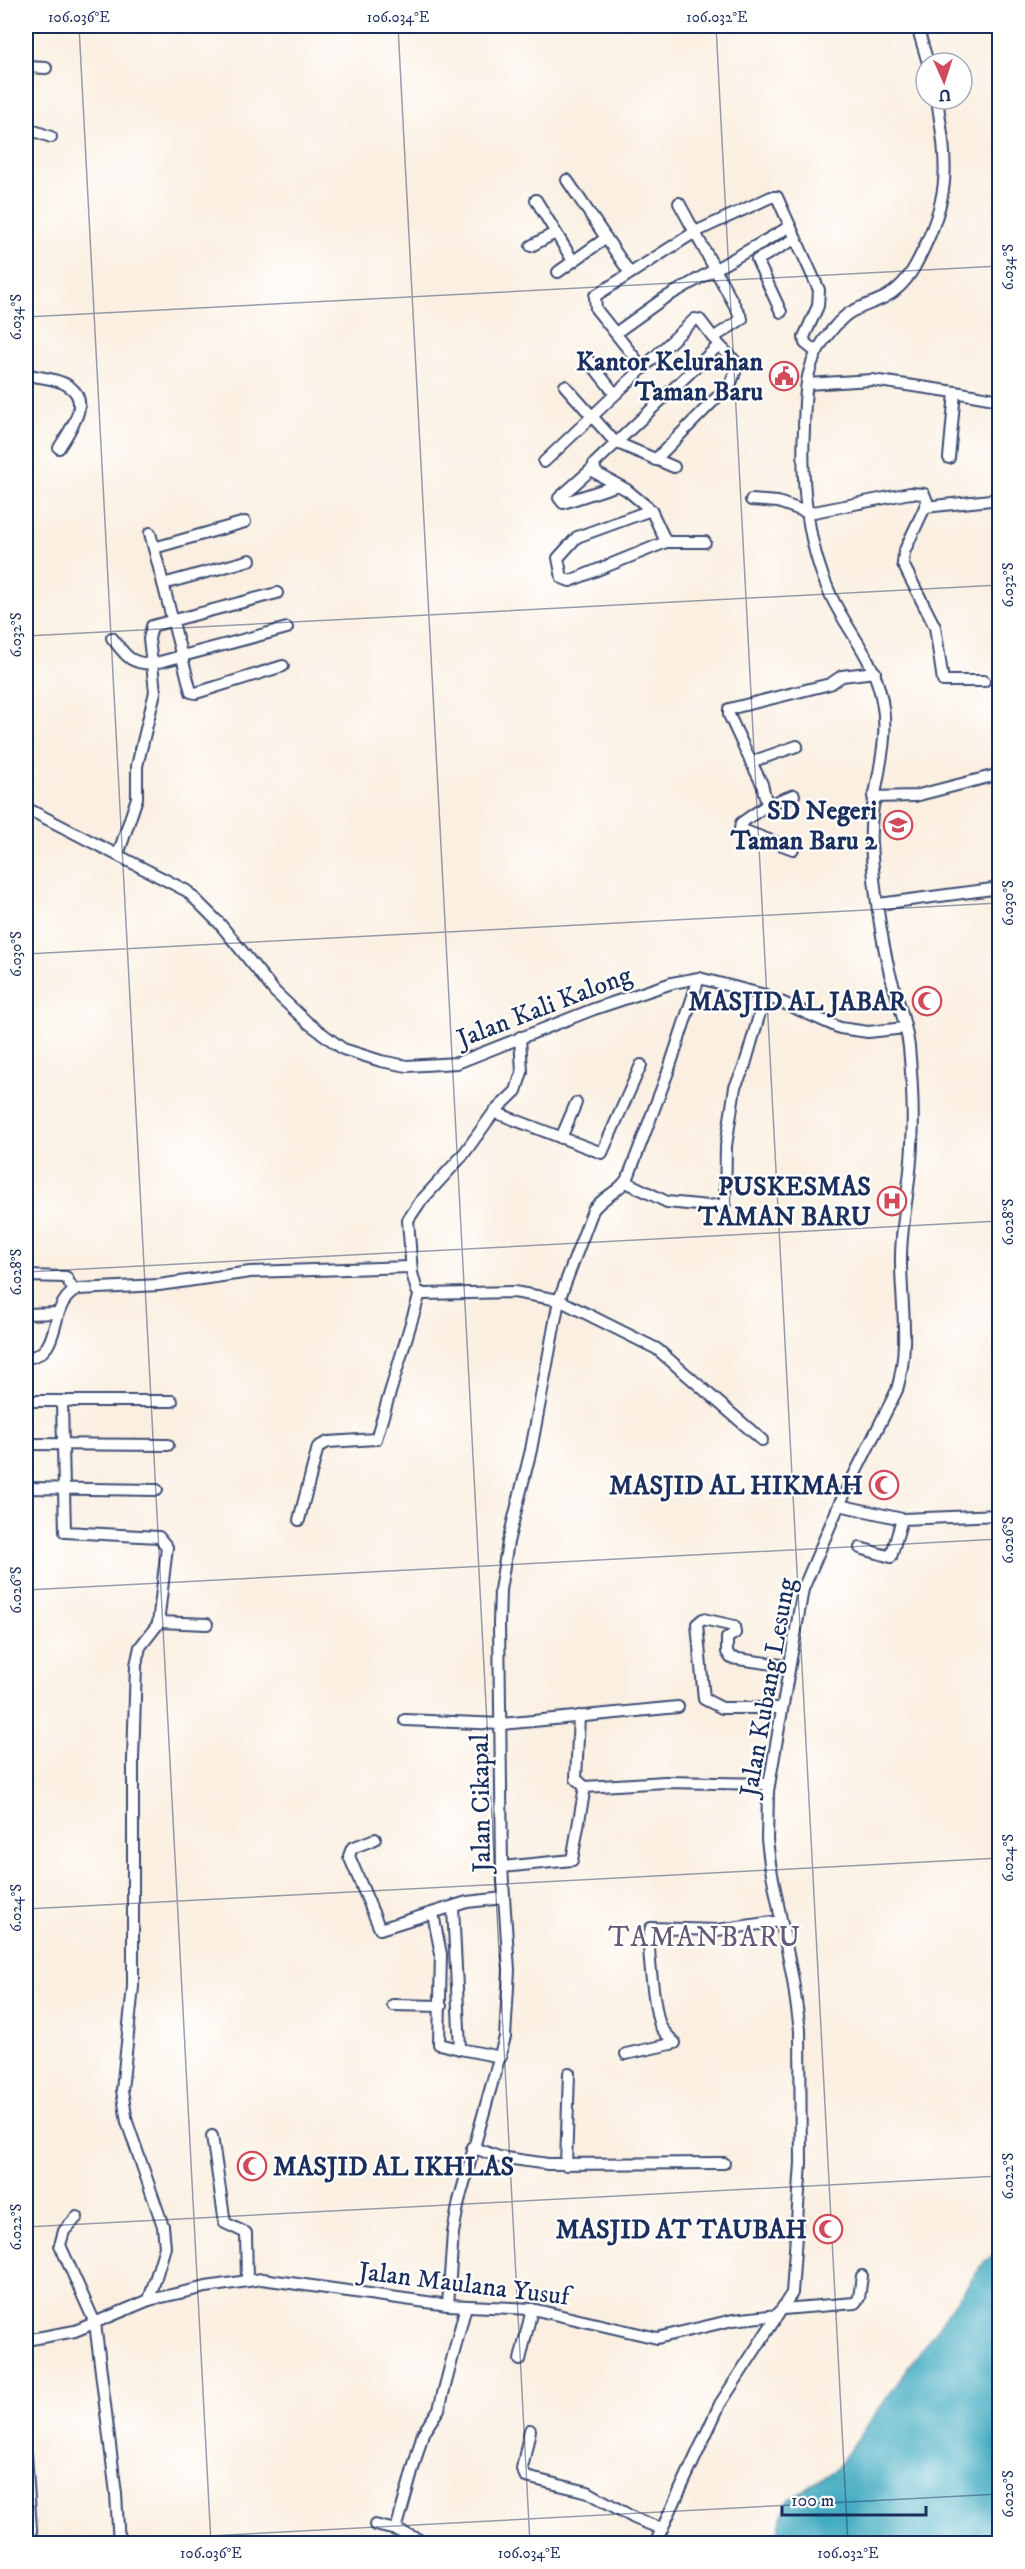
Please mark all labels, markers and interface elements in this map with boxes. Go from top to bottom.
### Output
text: 106.036°E [48,8,110,27]
text: 106.034°E [367,8,430,27]
text: 106.032°E [686,8,748,27]
north arrow [914,51,974,111]
text: U [937,85,951,105]
text: 6.034°S [999,244,1018,290]
text: 6.034°S [7,294,26,340]
place label: Kantor Kelurahan Taman Baru [576,346,763,409]
public building icon: Kantor Kelurahan Taman Baru [768,360,800,392]
text: 6.032°S [999,562,1018,608]
text: 6.032°S [7,612,26,658]
place label: SD Negeri Taman Baru 2 [730,795,878,858]
school or university icon: SD Negeri Taman Baru 2 [882,809,914,841]
text: 6.030°S [999,880,1018,926]
text: 6.030°S [7,931,26,977]
street label: Jalan Kali Kalong [451,959,637,1057]
mosque icon: MASJID AL JABAR [911,985,943,1017]
place label: MASJID AL JABAR [688,986,907,1019]
place label: PUSKESMAS TAMAN BARU [697,1171,871,1234]
hospital icon: PUSKESMAS TAMAN BARU [876,1185,908,1217]
text: 6.028°S [999,1198,1018,1245]
text: 6.028°S [7,1248,26,1295]
mosque icon: MASJID AL HIKMAH [868,1469,900,1501]
place label: MASJID AL HIKMAH [609,1470,863,1503]
text: 6.026°S [999,1516,1018,1564]
text: 6.026°S [7,1566,26,1614]
street label: Jalan Kubang Lesung [733,1575,804,1801]
street label: Jalan Cikapal [464,1733,499,1875]
text: 6.024°S [999,1834,1018,1882]
text: 6.024°S [7,1884,26,1932]
district label: TAMANBARU [608,1920,802,1955]
mosque icon: MASJID AL IKHLAS [236,2150,268,2182]
place label: MASJID AL IKHLAS [273,2151,514,2184]
text: 6.022°S [999,2152,1018,2199]
text: 6.022°S [7,2203,26,2250]
mosque icon: MASJID AT TAUBAH [812,2213,844,2245]
place label: MASJID AT TAUBAH [556,2214,807,2247]
street label: Jalan Maulana Yusuf [355,2255,575,2314]
text: 6.020°S [999,2470,1018,2518]
scale bar [782,2479,926,2517]
text: 100 m [791,2490,834,2512]
text: 106.036°E [180,2544,242,2563]
text: 106.034°E [498,2544,561,2563]
text: 106.032°E [817,2544,879,2563]

